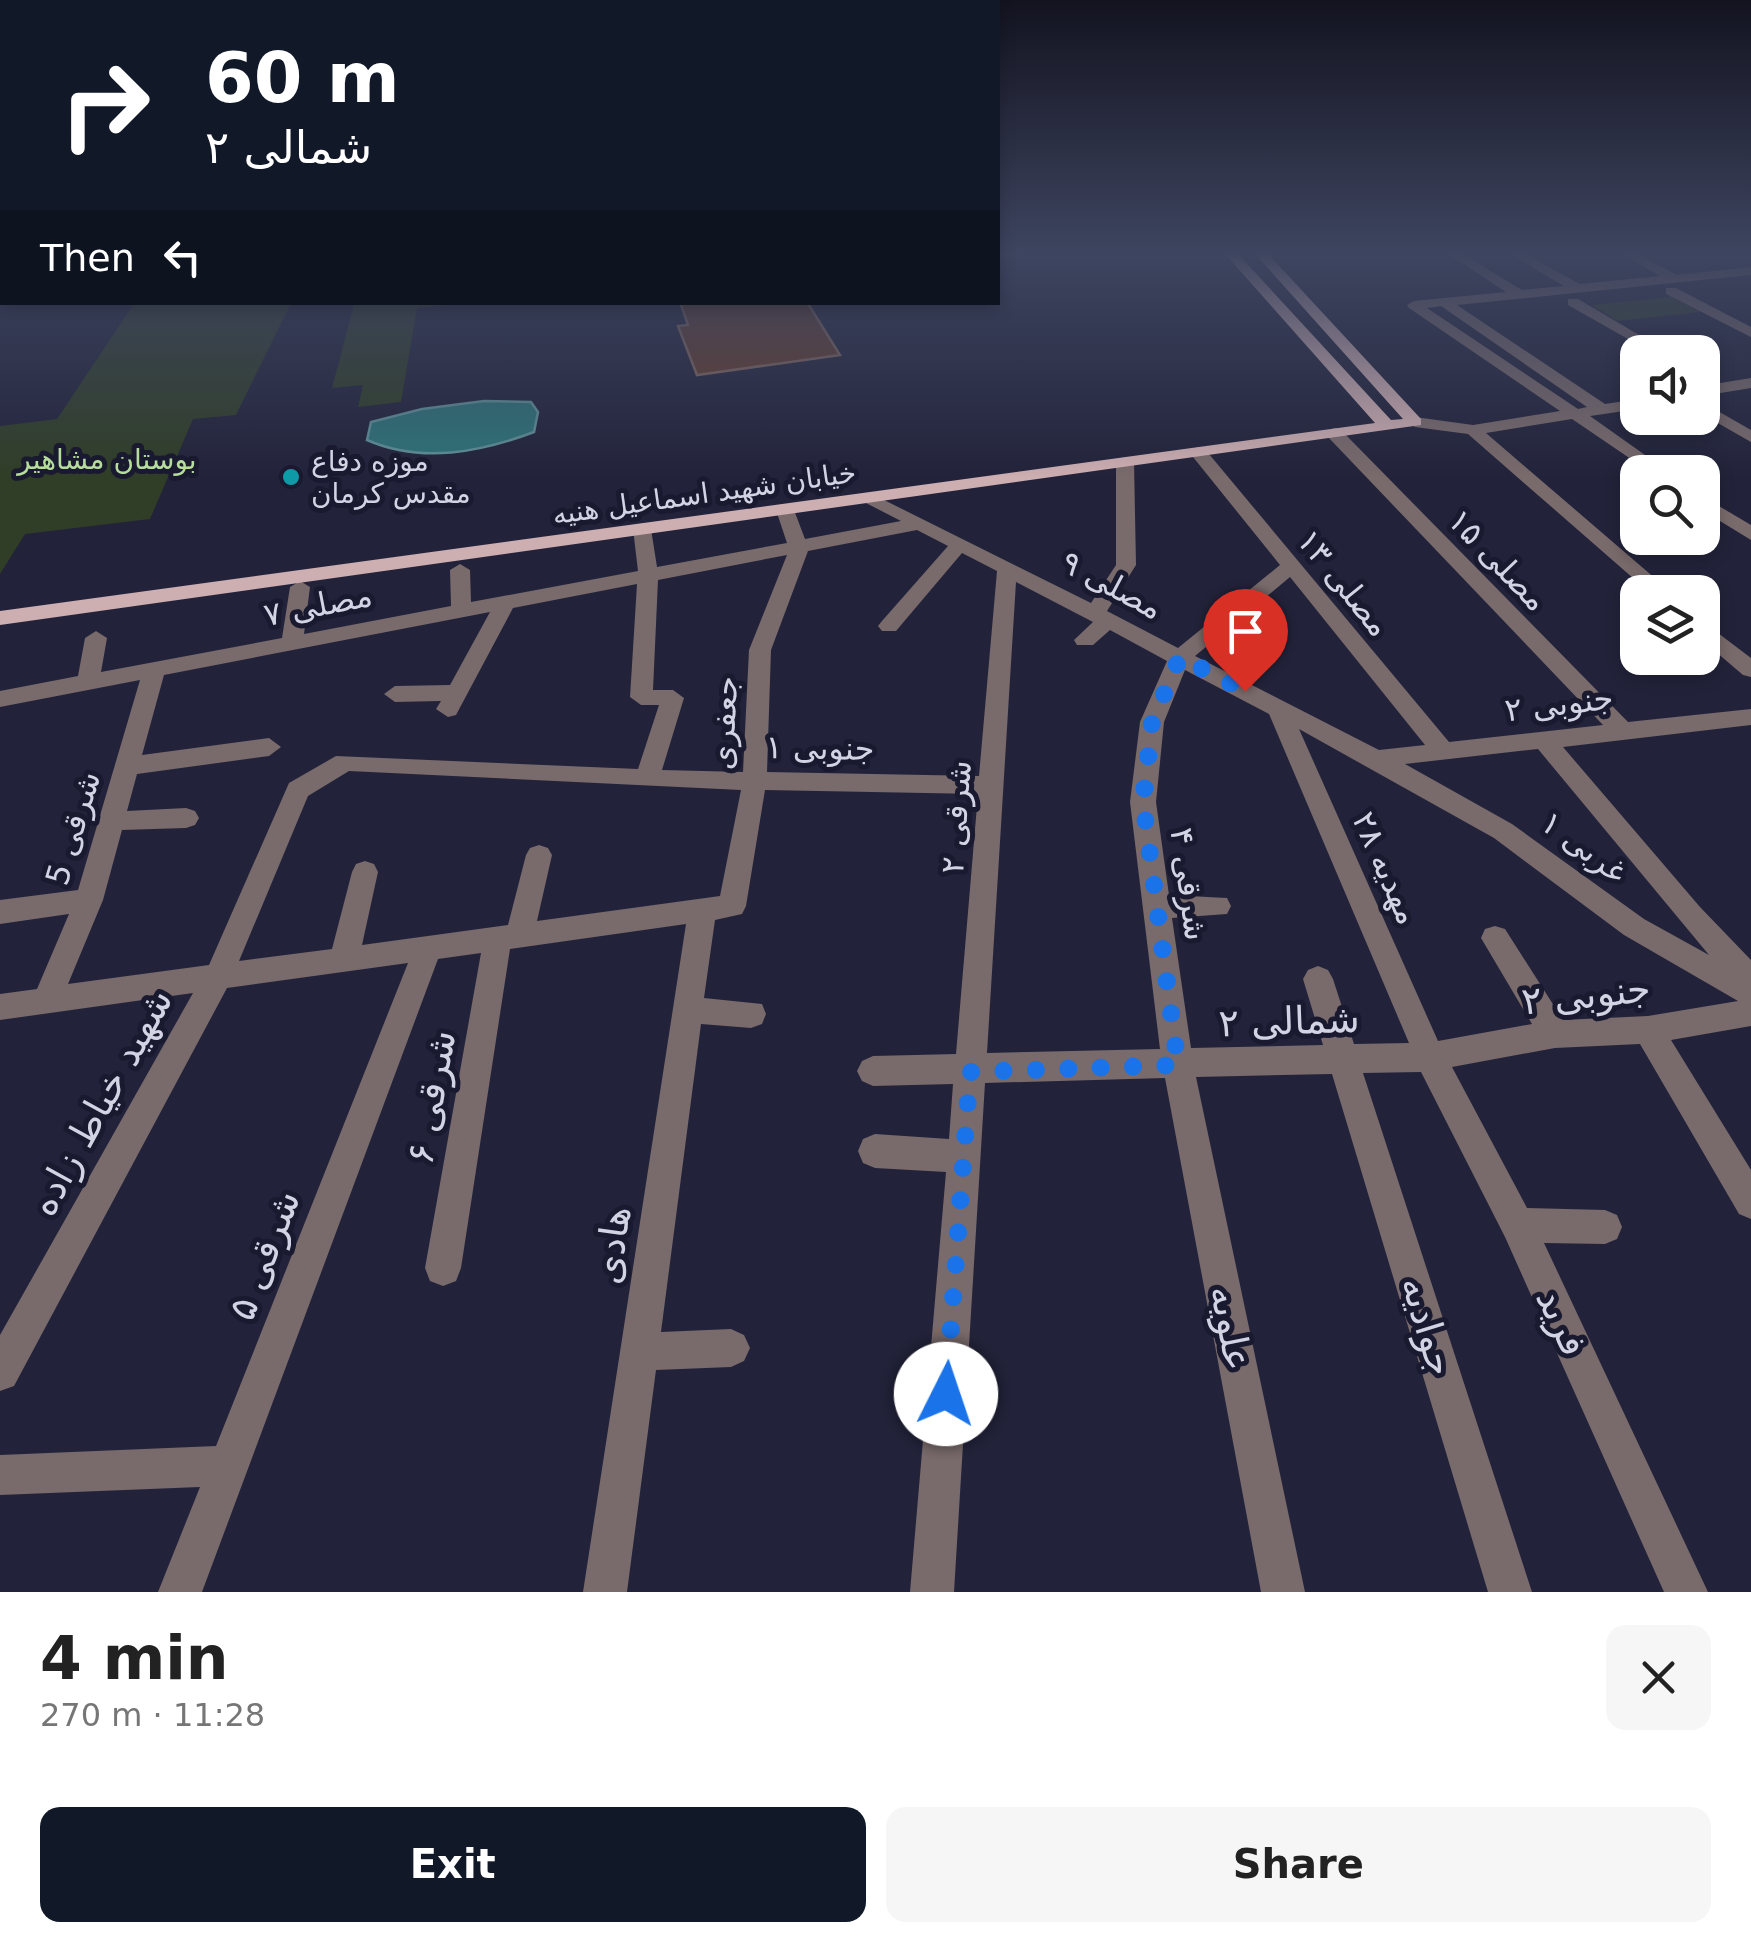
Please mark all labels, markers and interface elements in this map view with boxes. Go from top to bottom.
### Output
text: 60 m [205,37,400,119]
icon: right [40,40,170,170]
text: ۲ شمالی [205,121,372,174]
icon: left [155,230,210,285]
text: Then [40,236,135,280]
map controls [1620,335,1720,675]
button: sound [1620,335,1720,435]
park label: بوستان مشاهیر [15,443,197,476]
place label: موزه دفاع مقدس کرمان [311,445,471,510]
button: search [1620,455,1720,555]
street label: خیابان شهید اسماعیل هنیه [550,456,858,531]
marker: موزه دفاع مقدس کرمان [280,466,302,488]
street label: مصلی ۱۵ [1440,501,1556,619]
street label: مصلی ۱۳ [1289,522,1399,644]
street label: مصلی ۹ [1055,543,1169,627]
button: layers [1620,575,1720,675]
street label: مصلی ۷ [261,576,375,634]
pin [1203,589,1288,692]
icon: arrive [1218,604,1273,659]
street label: جعفری [703,675,745,771]
street label: جنوبی ۲ [1503,679,1615,729]
street label: ۱ جنوبی [765,728,875,768]
street label: ۲ شرقی [933,759,979,875]
street label: شرقی 5 [38,767,108,889]
street label: ۱ غربی [1533,803,1635,891]
street label: مهدیه ۲۸ [1344,806,1428,930]
street label: ۴ شرقی [1162,825,1216,943]
street label: ۲ جنوبی [1519,966,1653,1025]
street label: شهید خیاط زاده [21,981,182,1224]
street label: ۲ شمالی [1218,997,1360,1045]
street label: ۶ شرقی [398,1027,465,1168]
street label: ۵ شرقی [219,1184,310,1326]
street label: هادی [585,1203,639,1287]
street label: جوادیه [1391,1271,1464,1381]
street label: فرید [1526,1281,1597,1363]
street label: علویه [1200,1282,1261,1375]
position arrow [894,1342,998,1446]
text: 4 min [40,1623,228,1693]
button: close [1606,1625,1711,1730]
text: 270 m · 11:28 [40,1696,265,1734]
button: Exit [40,1807,866,1922]
button: Share [886,1807,1711,1922]

